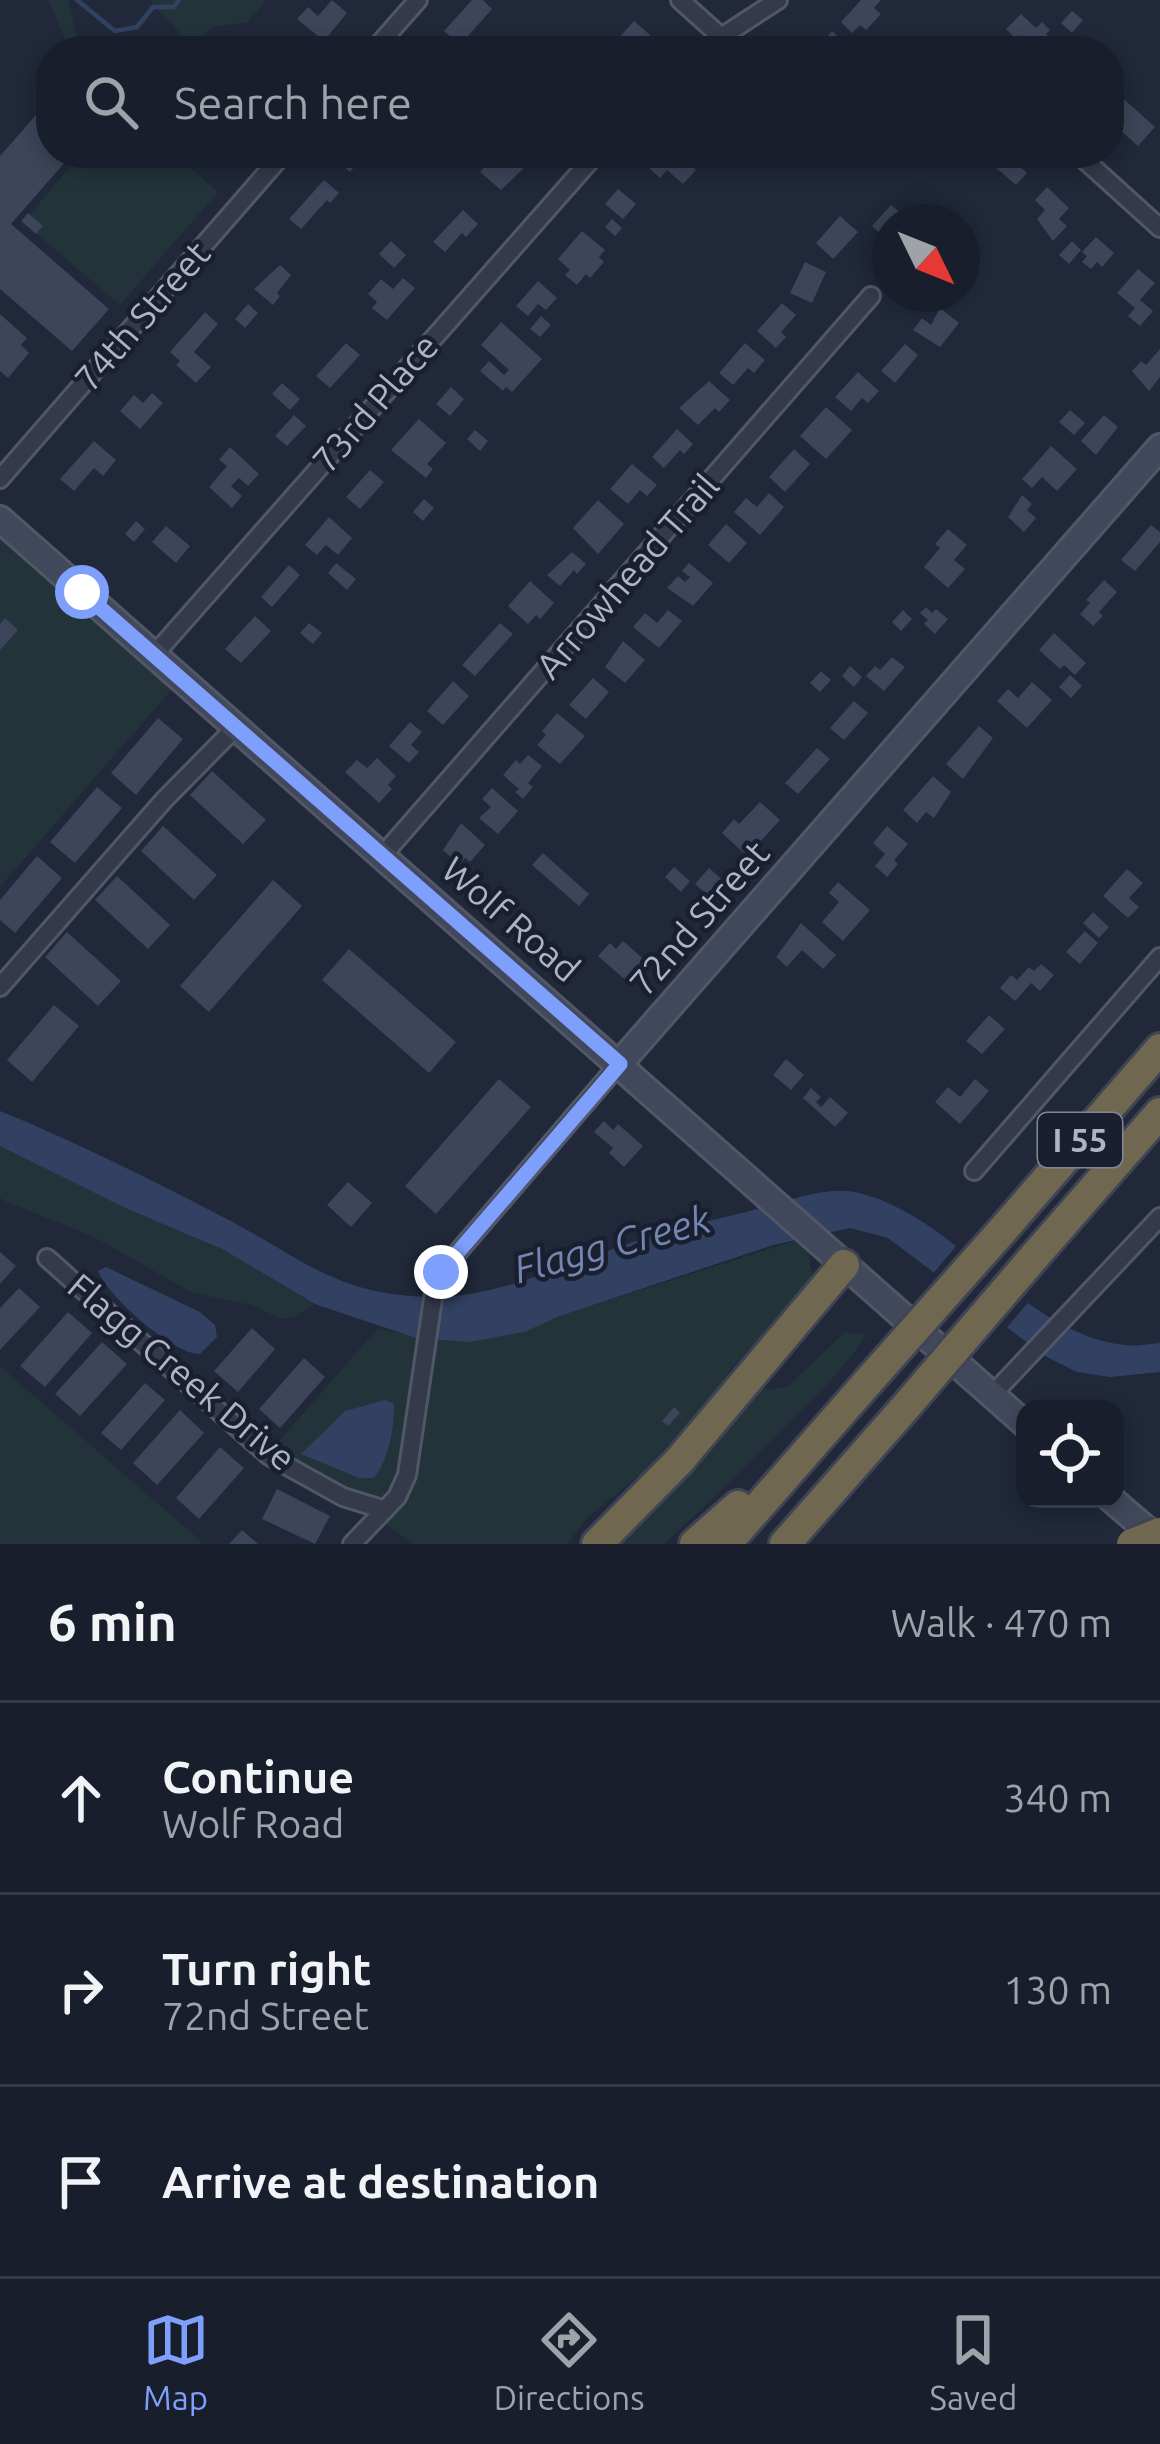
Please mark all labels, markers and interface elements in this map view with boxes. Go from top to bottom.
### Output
search box [36,36,1124,168]
icon: search [78,69,144,135]
text: Search here [174,77,412,128]
north arrow [872,204,980,312]
street label: 74th Street [66,233,217,399]
street label: 73rd Place [304,325,446,480]
street label: Arrowhead Trail [527,465,726,686]
route start [55,565,109,619]
street label: 72nd Street [621,832,777,1003]
street label: Wolf Road [434,848,588,989]
road number: I 55 [1038,1113,1122,1167]
water label: Flagg Creek [509,1197,715,1290]
route end [414,1245,468,1299]
street label: Flagg Creek Drive [61,1265,304,1478]
map controls [1016,1400,1124,1508]
button: locate [1016,1400,1124,1508]
text: 6 min [48,1593,177,1651]
text: Walk · 470 m [891,1601,1112,1644]
text: Continue [162,1751,354,1802]
icon: ahead [48,1765,114,1831]
text: 340 m [1003,1776,1112,1819]
text: Wolf Road [162,1802,344,1845]
text: Turn right [162,1943,371,1994]
icon: right [48,1957,114,2023]
text: 130 m [1003,1968,1112,2011]
text: 72nd Street [162,1994,369,2037]
icon: arrive [48,2149,114,2215]
text: Arrive at destination [162,2156,599,2207]
tab: Map [143,2307,209,2416]
tab: Directions [494,2307,644,2416]
tab: Saved [930,2307,1017,2416]

